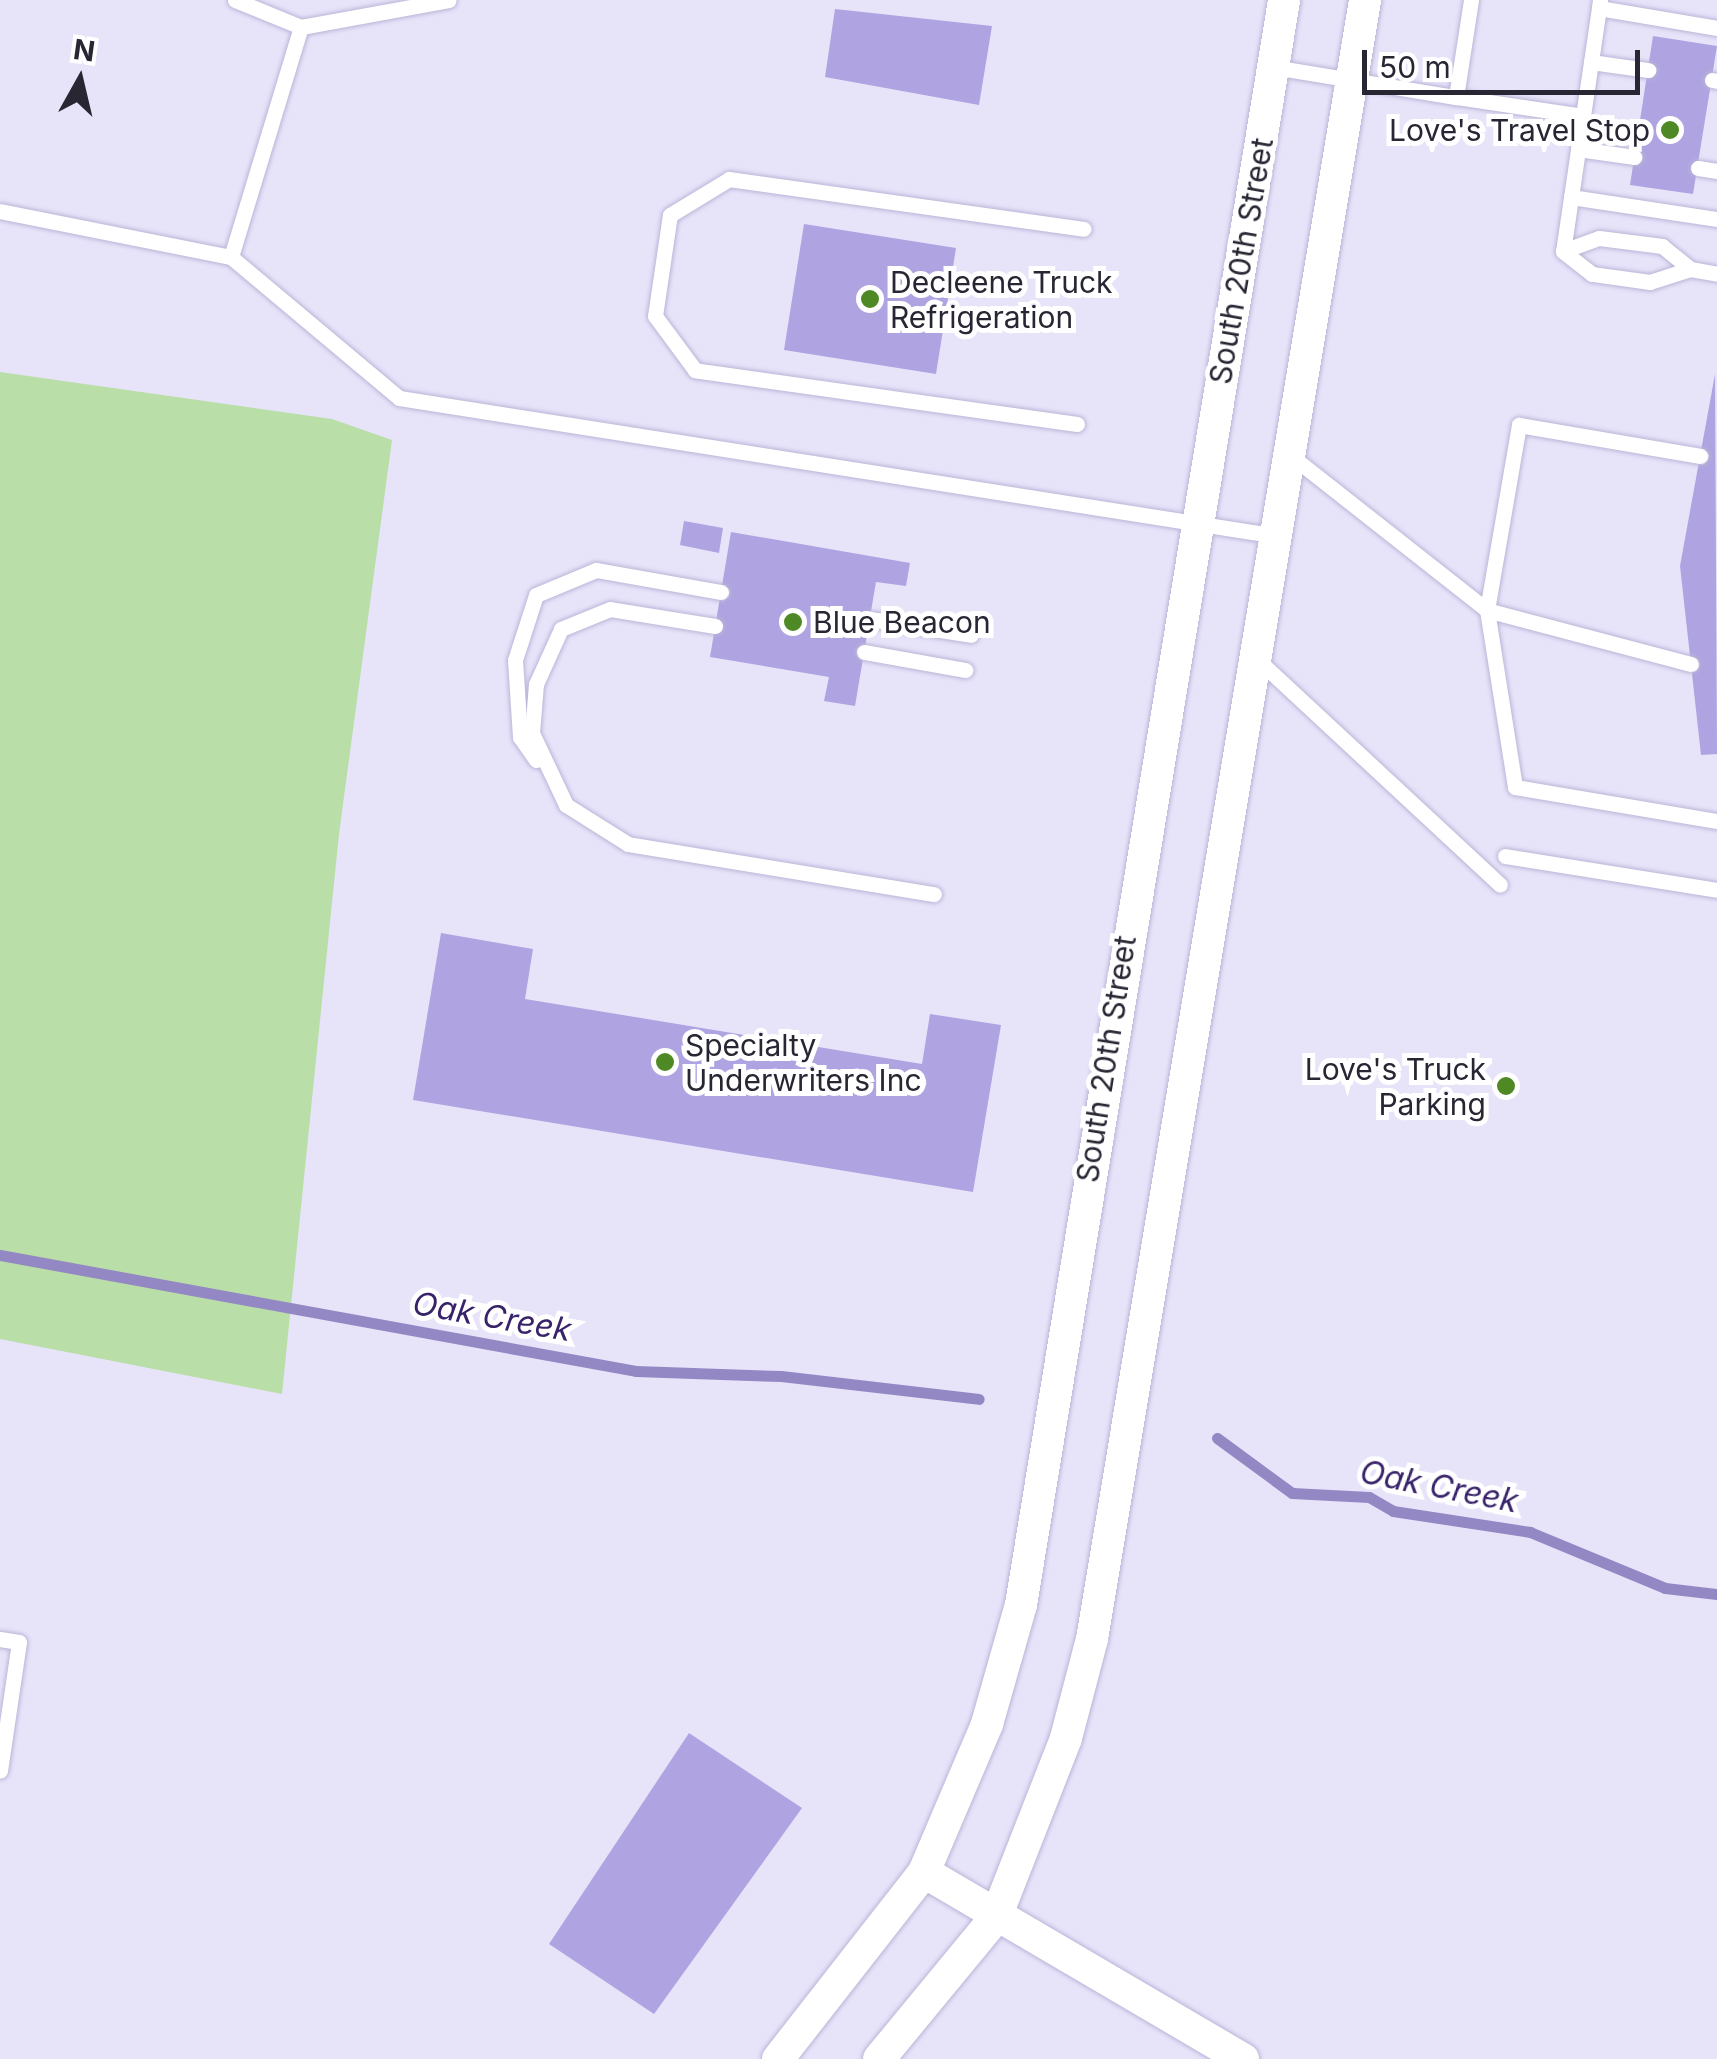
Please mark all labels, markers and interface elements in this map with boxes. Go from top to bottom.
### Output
north arrow [30,30,130,130]
scale bar [1367,30,1644,92]
text: N [71,32,97,69]
text: 50 m [1379,49,1451,85]
place label: Love's Travel Stop [1389,112,1650,148]
marker: Love's Travel Stop [1659,119,1681,141]
street label: South 20th Street [1202,135,1280,387]
place label: Decleene Truck Refrigeration [890,264,1112,334]
marker: Decleene Truck Refrigeration [859,288,881,310]
place label: Blue Beacon [813,604,991,640]
marker: Blue Beacon [782,611,804,633]
street label: South 20th Street [1069,933,1143,1185]
place label: Specialty Underwriters Inc [685,1027,922,1098]
marker: Specialty Underwriters Inc [654,1051,676,1073]
place label: Love's Truck Parking [1305,1051,1486,1122]
marker: Love's Truck Parking [1495,1075,1517,1097]
water label: Oak Creek [410,1284,574,1350]
water label: Oak Creek [1357,1453,1521,1521]

